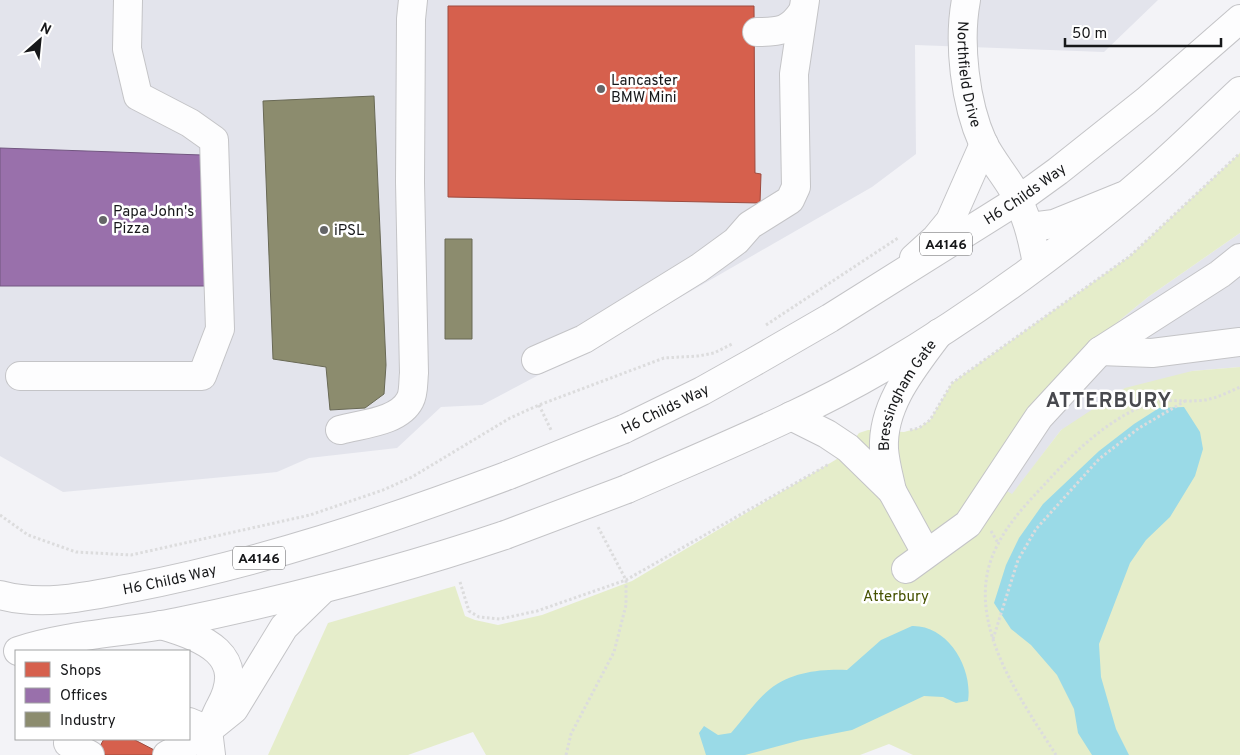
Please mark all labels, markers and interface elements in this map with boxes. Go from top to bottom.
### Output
north arrow [15,15,65,65]
scale bar [1065,15,1221,47]
text: N [37,20,54,40]
street label: Northfield Drive [952,21,984,130]
text: 50 m [1072,25,1107,44]
place label: Lancaster BMW Mini [611,72,678,108]
marker: Lancaster BMW Mini [595,83,607,95]
street label: H6 Childs Way [981,160,1071,230]
place label: Papa John's Pizza [113,203,194,239]
marker: Papa John's Pizza [97,214,109,226]
place label: iPSL [334,222,364,241]
marker: iPSL [318,224,330,236]
road number: A4146 [920,232,972,255]
street label: Bressingham Gate [876,336,942,451]
street label: H6 Childs Way [619,381,713,440]
district label: ATTERBURY [1046,389,1172,415]
road number: A4146 [233,546,285,570]
street label: H6 Childs Way [121,561,219,600]
park label: Atterbury [863,588,929,607]
legend [15,650,190,740]
text: Shops [60,662,101,681]
text: Offices [60,687,107,706]
text: Industry [60,712,116,731]

